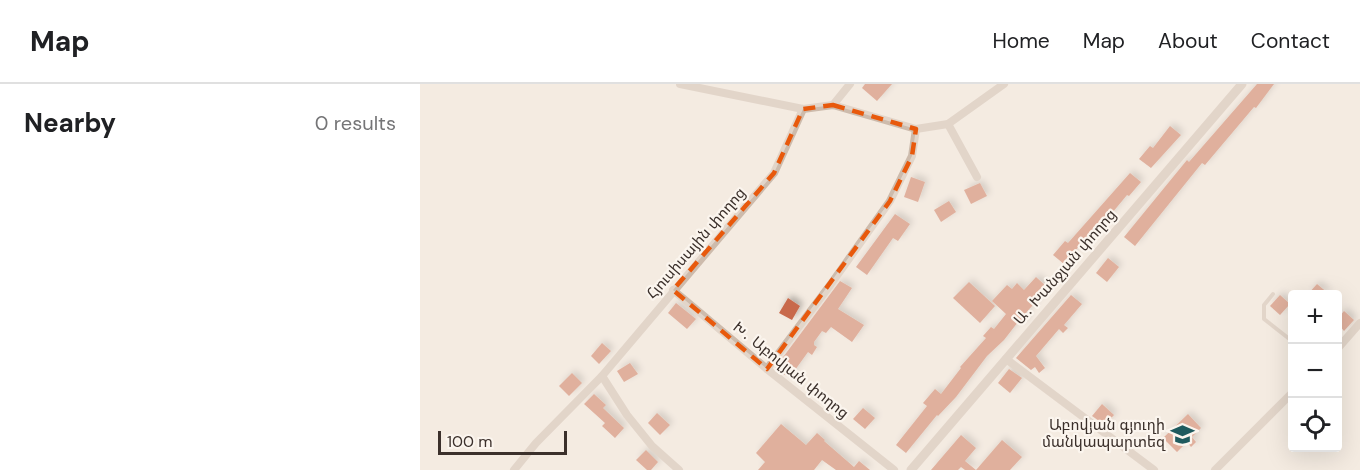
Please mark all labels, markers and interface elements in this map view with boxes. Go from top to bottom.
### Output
text: Map [30,23,90,60]
text: Home [992,27,1050,55]
text: Map [1083,27,1125,55]
text: About [1158,27,1218,55]
text: Contact [1251,27,1330,55]
text: Nearby [24,106,116,140]
text: 0 results [315,110,396,136]
street label: Հյուսիսային փողոց [642,183,750,303]
street label: Ա․ Խանջյան փողոց [1009,205,1121,329]
map controls [1288,290,1342,452]
button: + [1288,290,1342,344]
street label: Խ․ Աբովյան փողոց [729,317,853,423]
button: − [1288,344,1342,398]
button: locate [1288,398,1342,452]
place label: Աբովյան գյուղի մանկապարտեզ [1042,415,1166,452]
school or university icon: Աբովյան գյուղի մանկապարտեզ [1170,421,1196,447]
scale bar [438,428,567,456]
text: 100 m [447,431,492,452]

